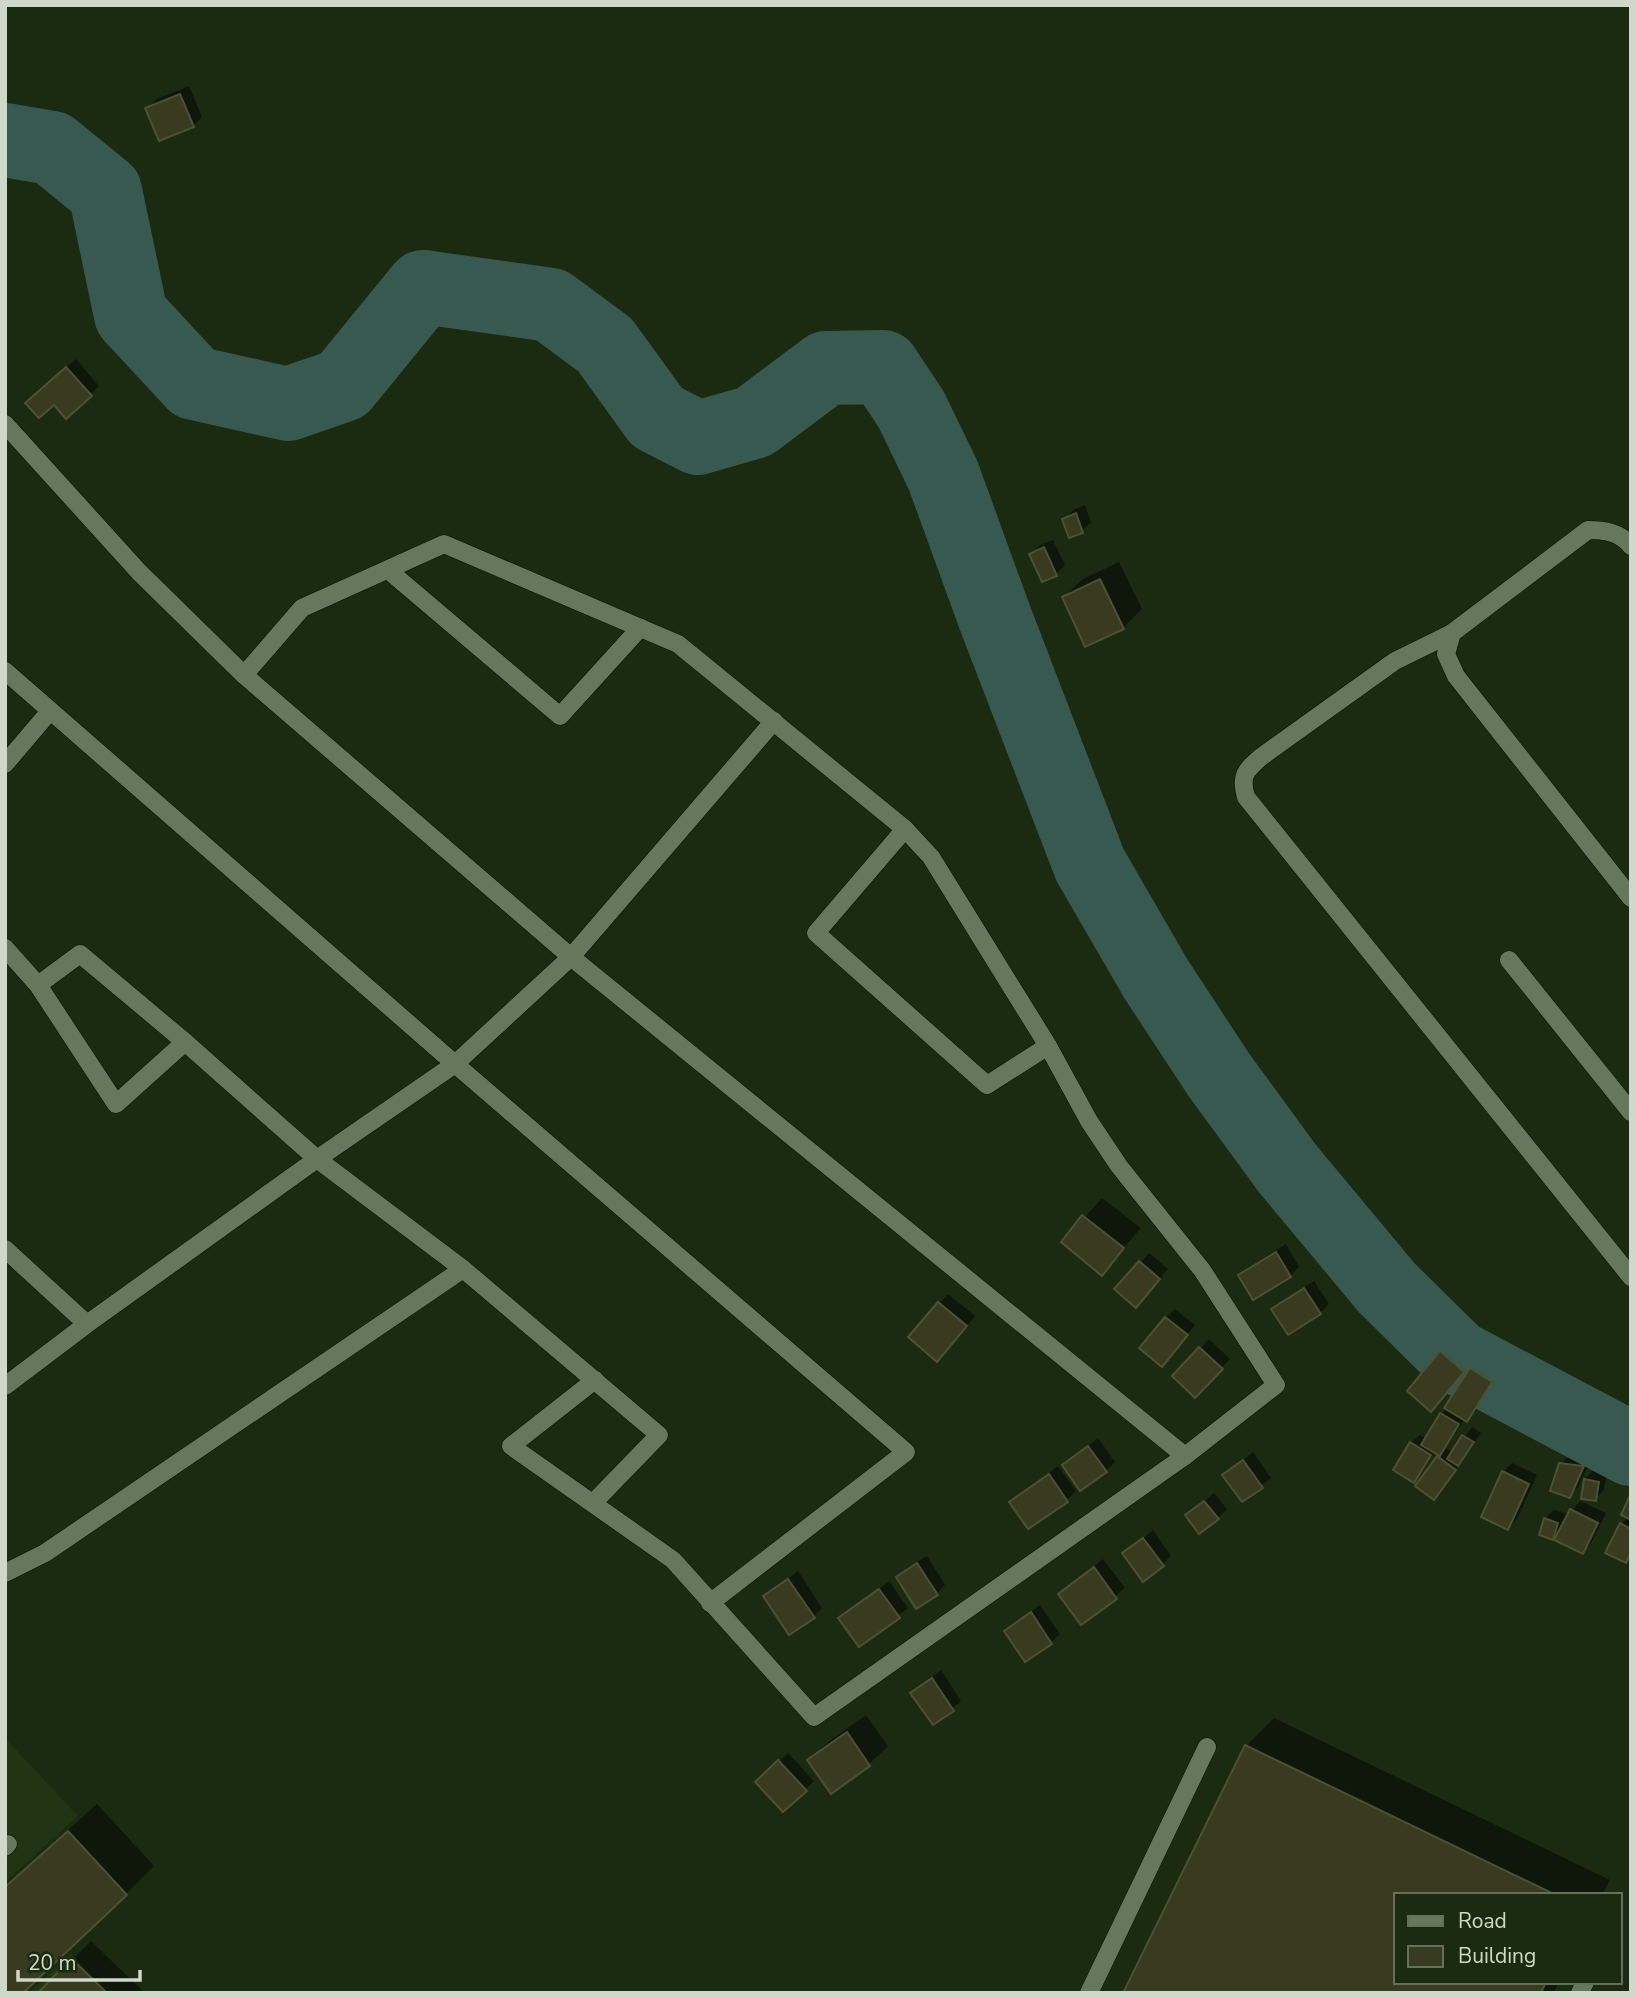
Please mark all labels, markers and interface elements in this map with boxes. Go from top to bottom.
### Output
legend [1394,1893,1622,1984]
text: Road [1458,1907,1507,1935]
scale bar [18,1938,140,1982]
text: Building [1458,1942,1536,1970]
text: 20 m [28,1949,77,1977]

